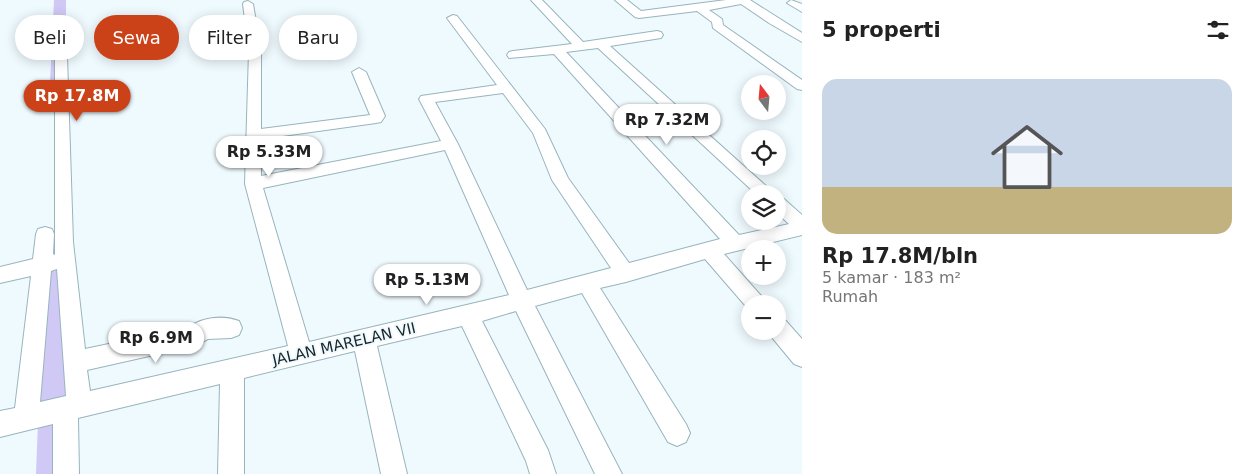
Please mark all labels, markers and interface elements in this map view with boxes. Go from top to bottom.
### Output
chip: Beli [15,15,84,60]
chip: Sewa [94,15,179,60]
chip: Filter [189,15,269,60]
chip: Baru [279,15,357,60]
icon: filters [1204,16,1232,44]
text: 5 properti [822,18,941,42]
north arrow [741,75,786,120]
map controls [741,75,786,340]
pin: Rp 17.8M [25,80,129,122]
text: Rp 17.8M [35,86,119,105]
pin: Rp 7.32M [615,104,719,146]
text: Rp 7.32M [625,110,709,129]
icon: home [982,112,1072,202]
button: locate [741,130,786,175]
pin: Rp 5.33M [217,136,321,178]
text: Rp 5.33M [227,142,311,161]
button: layers [741,185,786,230]
button: + [741,240,786,285]
text: Rp 17.8M/bln [822,244,978,268]
pin: Rp 5.13M [375,264,479,306]
text: 5 kamar · 183 m² [822,268,961,287]
text: Rp 5.13M [385,270,469,289]
text: Rumah [822,287,878,306]
button: − [741,295,786,340]
street label: JALAN MARELAN VII [270,319,417,369]
pin: Rp 6.9M [110,322,202,364]
text: Rp 6.9M [119,328,193,347]

